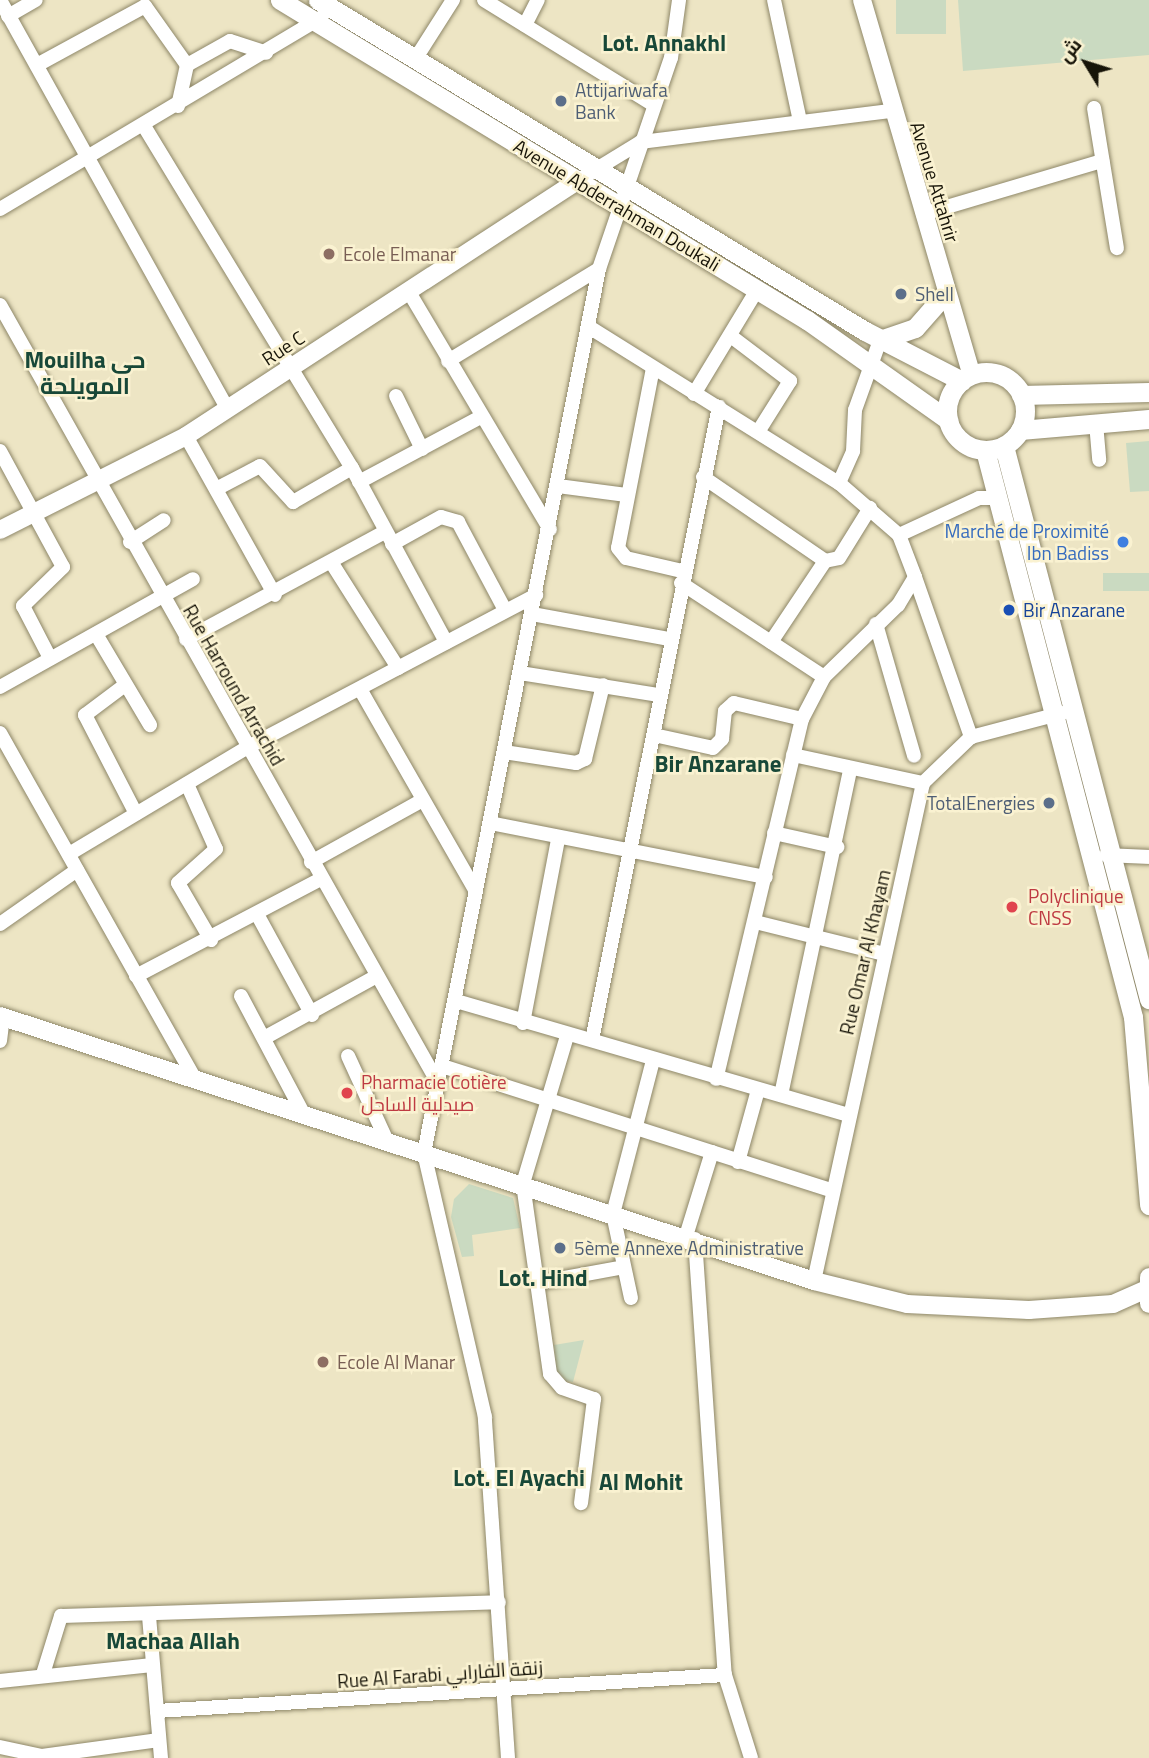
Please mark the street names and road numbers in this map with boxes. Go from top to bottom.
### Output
street label: Avenue Attahrir [906,119,964,245]
street label: Avenue Abderrahman Doukali [510,134,724,276]
street label: Rue C [258,326,308,370]
street label: Rue Harround Arrachid [179,600,289,770]
street label: Rue Omar Al Khayam [835,867,895,1037]
street label: Rue Al Farabi زنقة الفارابي [336,1655,544,1693]

